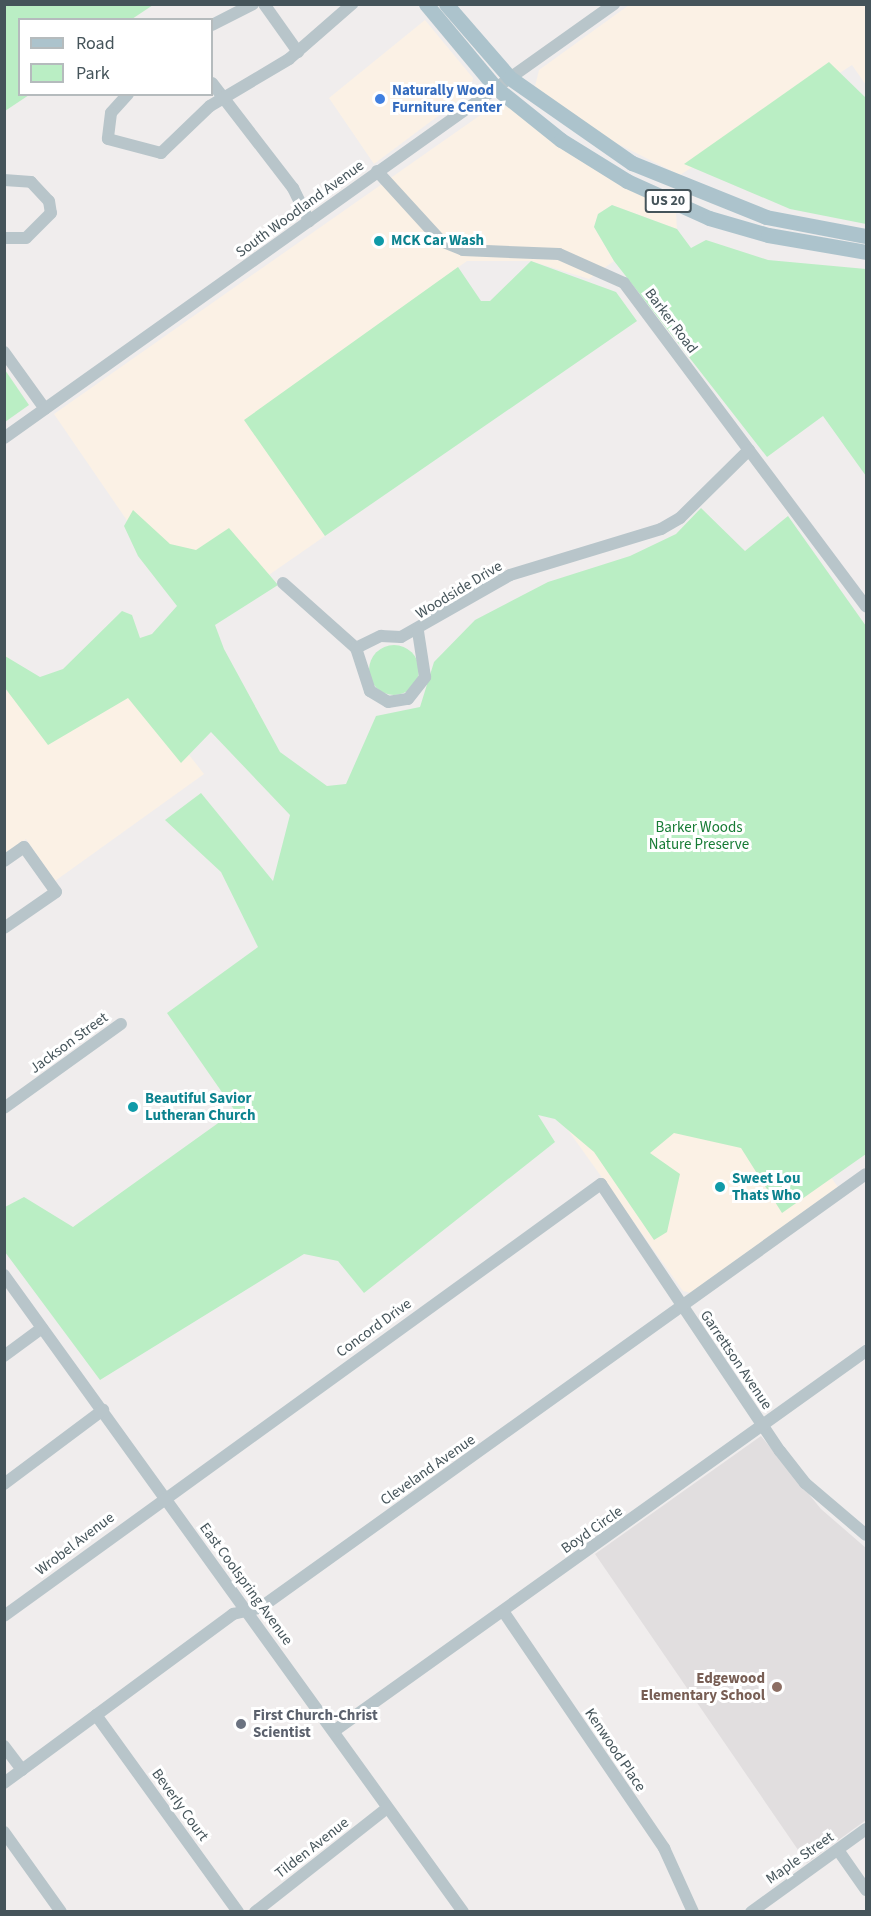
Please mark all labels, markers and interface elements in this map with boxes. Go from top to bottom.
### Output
legend [18,18,213,96]
text: Road [76,31,115,56]
text: Park [76,61,110,86]
place label: Naturally Wood Furniture Center [392,81,502,116]
marker: Naturally Wood Furniture Center [373,92,387,106]
street label: South Woodland Avenue [232,156,368,262]
road number: US 20 [644,190,692,212]
place label: MCK Car Wash [391,232,484,250]
marker: MCK Car Wash [372,234,386,248]
street label: Barker Road [641,285,701,357]
street label: Woodside Drive [413,557,505,623]
park label: Barker Woods Nature Preserve [649,818,749,853]
street label: Jackson Street [26,1009,112,1077]
place label: Beautiful Savior Lutheran Church [145,1089,255,1124]
marker: Beautiful Savior Lutheran Church [126,1100,140,1114]
place label: Sweet Lou Thats Who [732,1169,801,1204]
marker: Sweet Lou Thats Who [713,1180,727,1194]
street label: Concord Drive [333,1295,415,1361]
street label: Garrettson Avenue [696,1307,776,1413]
street label: Cleveland Avenue [377,1431,479,1509]
street label: Boyd Circle [558,1502,626,1558]
street label: Wrobel Avenue [32,1509,118,1579]
street label: East Coolspring Avenue [196,1519,296,1649]
place label: Edgewood Elementary School [640,1669,765,1704]
marker: Edgewood Elementary School [770,1680,784,1694]
street label: Kenwood Place [581,1705,649,1795]
place label: First Church-Christ Scientist [253,1706,378,1741]
marker: First Church-Christ Scientist [234,1717,248,1731]
street label: Beverly Court [148,1765,212,1845]
street label: Tilden Avenue [271,1814,353,1882]
street label: Maple Street [763,1828,837,1888]

